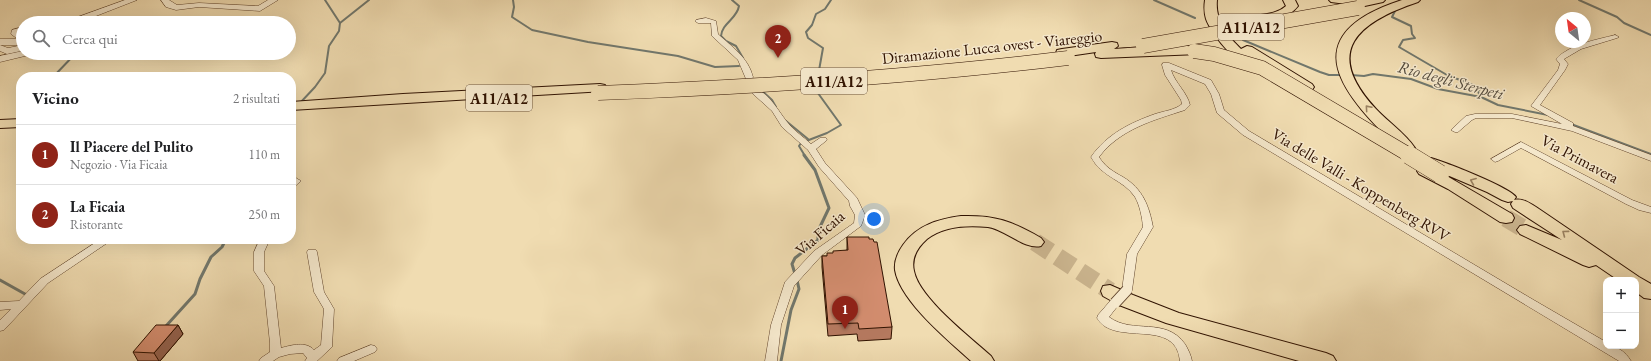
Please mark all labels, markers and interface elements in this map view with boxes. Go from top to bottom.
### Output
north arrow [1555,12,1591,48]
road number: A11/A12 [1218,14,1284,40]
search box [16,16,296,60]
pin: 2 [765,25,791,58]
street label: Diramazione Lucca ovest - Viareggio [881,25,1103,69]
icon: search [30,27,52,49]
text: Cerca qui [62,29,118,48]
water label: Rio degli Sterpeti [1395,55,1507,105]
road number: A11/A12 [801,68,867,94]
road number: A11/A12 [466,85,532,111]
text: Vicino [32,87,79,109]
text: 2 risultati [233,90,280,107]
one-way arrow [1365,105,1372,113]
street label: Via delle Valli - Koppenberg RVV [1268,123,1454,247]
street label: Via Primavera [1537,130,1623,189]
text: Il Piacere del Pulito [70,137,193,156]
text: 1 [42,146,48,163]
text: 110 m [249,146,280,163]
text: Negozio · Via Ficaia [70,156,168,173]
one-way arrow [1470,178,1478,186]
text: La Ficaia [70,197,125,216]
street label: Via Ficaia [791,205,850,260]
text: 2 [42,206,48,223]
text: 250 m [249,206,280,223]
your location [864,209,884,229]
text: Ristorante [70,216,123,233]
one-way arrow [1562,231,1569,238]
map controls [1603,277,1639,349]
button: + [1603,277,1639,313]
pin: 1 [832,296,858,329]
button: − [1603,313,1639,349]

